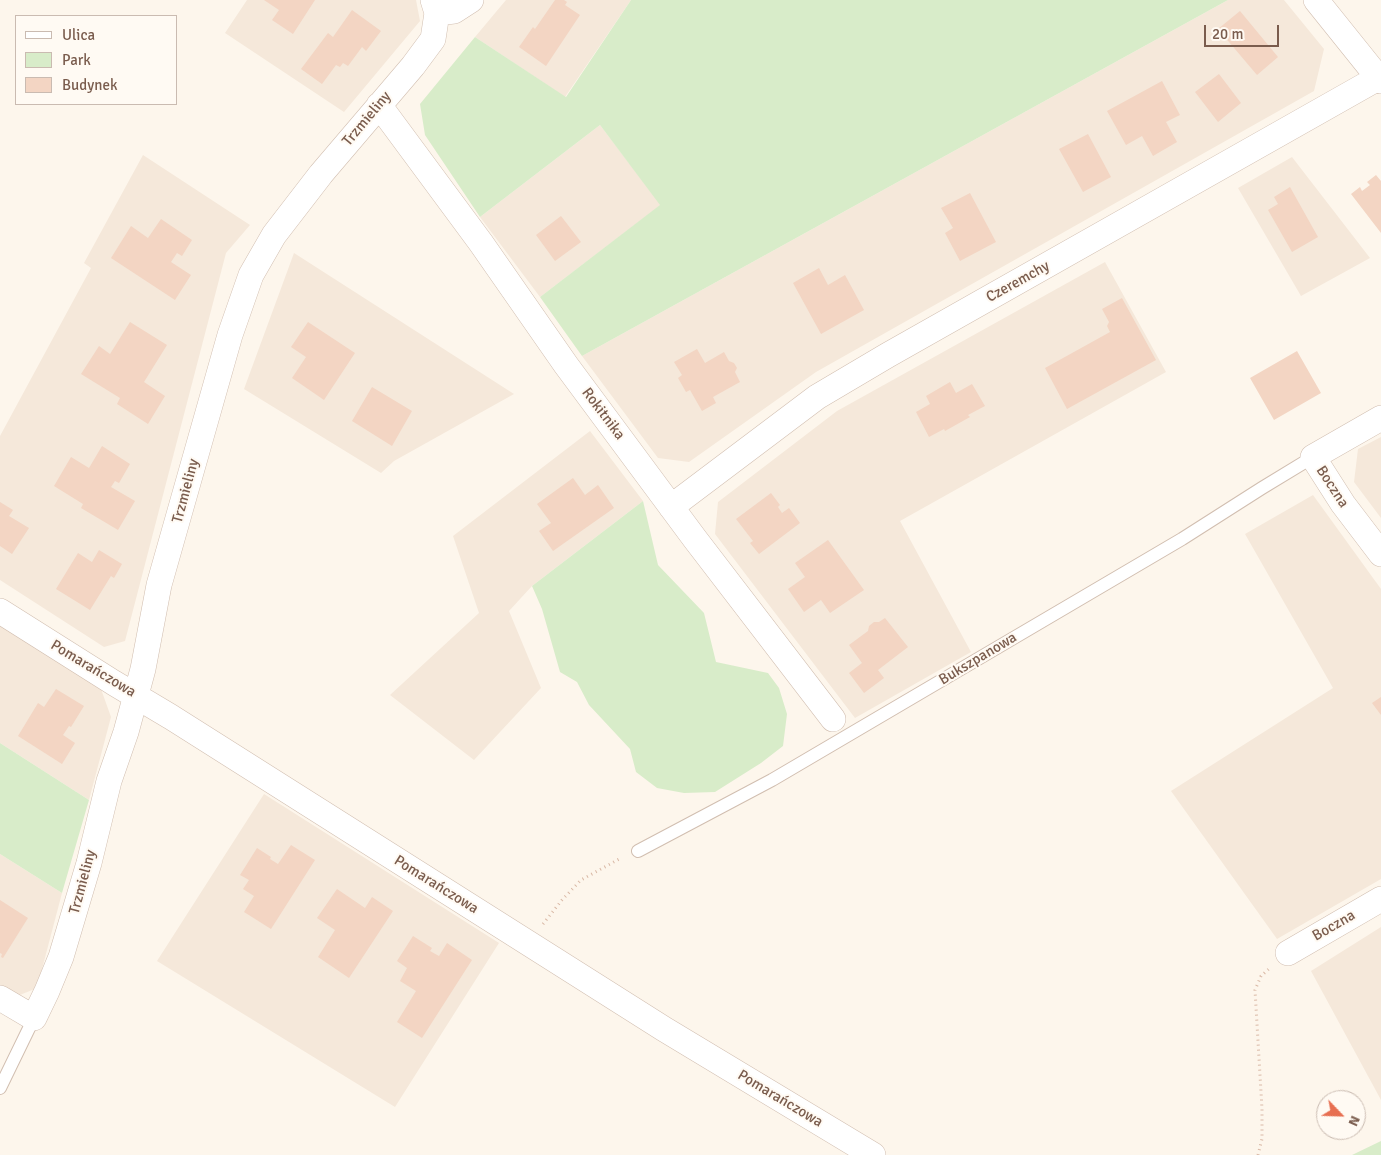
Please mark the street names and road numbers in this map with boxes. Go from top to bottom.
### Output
street label: Trzmieliny [339,88,395,150]
street label: Czeremchy [983,257,1053,307]
street label: Rokitnika [578,384,628,444]
street label: Trzmieliny [169,457,203,525]
street label: Boczna [1312,463,1352,511]
street label: Bukszpanowa [936,629,1020,689]
street label: Pomarańczowa [47,637,139,701]
street label: Trzmieliny [66,848,100,916]
street label: Pomarańczowa [390,852,482,918]
street label: Boczna [1309,907,1359,945]
street label: Pomarańczowa [734,1067,826,1131]

